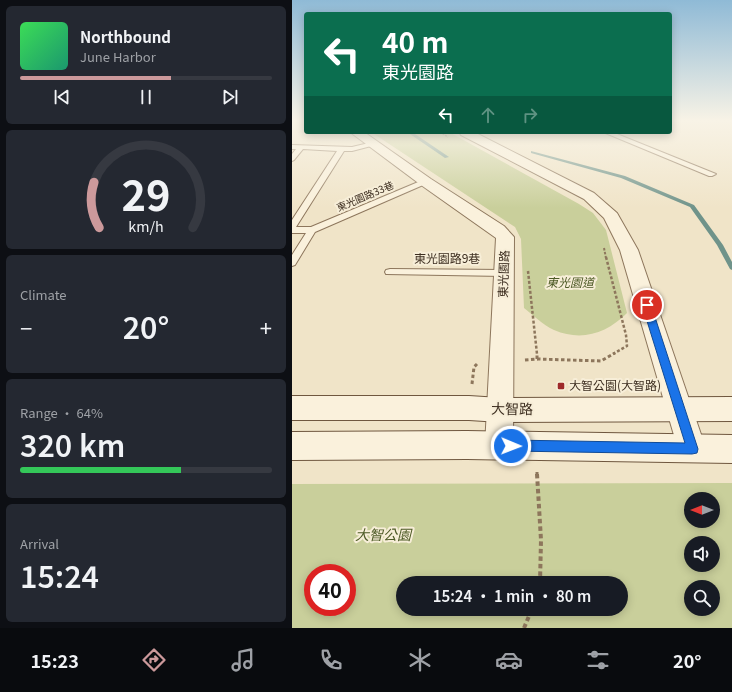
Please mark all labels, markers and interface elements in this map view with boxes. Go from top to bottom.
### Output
text: 40 m [382,21,448,61]
text: Northbound [80,26,171,47]
icon: left [316,28,368,80]
text: June Harbor [80,47,156,66]
text: 東光園路 [382,58,454,84]
icon: previous [51,86,73,108]
icon: pause [135,86,157,108]
icon: next [219,86,241,108]
icon: left [435,104,457,126]
icon: ahead [477,104,499,126]
icon: right [519,104,541,126]
text: 29 [121,162,171,222]
street label: 東光園路33巷 [334,177,396,214]
text: km/h [128,214,164,235]
street label: 東光園路9巷 [414,249,480,266]
street label: 東光園路 [493,250,512,298]
park label: 東光園道 [546,273,596,290]
text: Climate [20,285,67,304]
pin [630,288,664,322]
icon: arrive [636,294,658,316]
text: 20° [123,304,169,348]
text: − [20,311,32,343]
text: + [260,311,272,343]
place label: 大智公園(大智路) [569,376,661,393]
marker: 大智公園(大智路) [556,381,566,391]
street label: 大智路 [491,398,533,418]
text: Range · 64% [20,403,103,422]
text: 320 km [20,422,125,466]
position arrow [490,425,532,467]
north arrow [684,492,720,528]
map controls [684,492,720,616]
park label: 大智公園 [355,524,413,544]
text: Arrival [20,534,59,553]
button: sound [684,536,720,572]
text: 15:24 [20,553,99,597]
speed limit sign: 40 [304,564,356,616]
button: search [684,580,720,616]
text: 15:24 · 1 min · 80 m [433,585,591,606]
icon: directions [140,646,168,674]
icon: music [229,646,257,674]
icon: phone [317,646,345,674]
icon: climate [406,646,434,674]
icon: car [495,646,523,674]
icon: filters [584,646,612,674]
text: 15:23 [30,647,79,673]
text: 20° [673,647,702,673]

